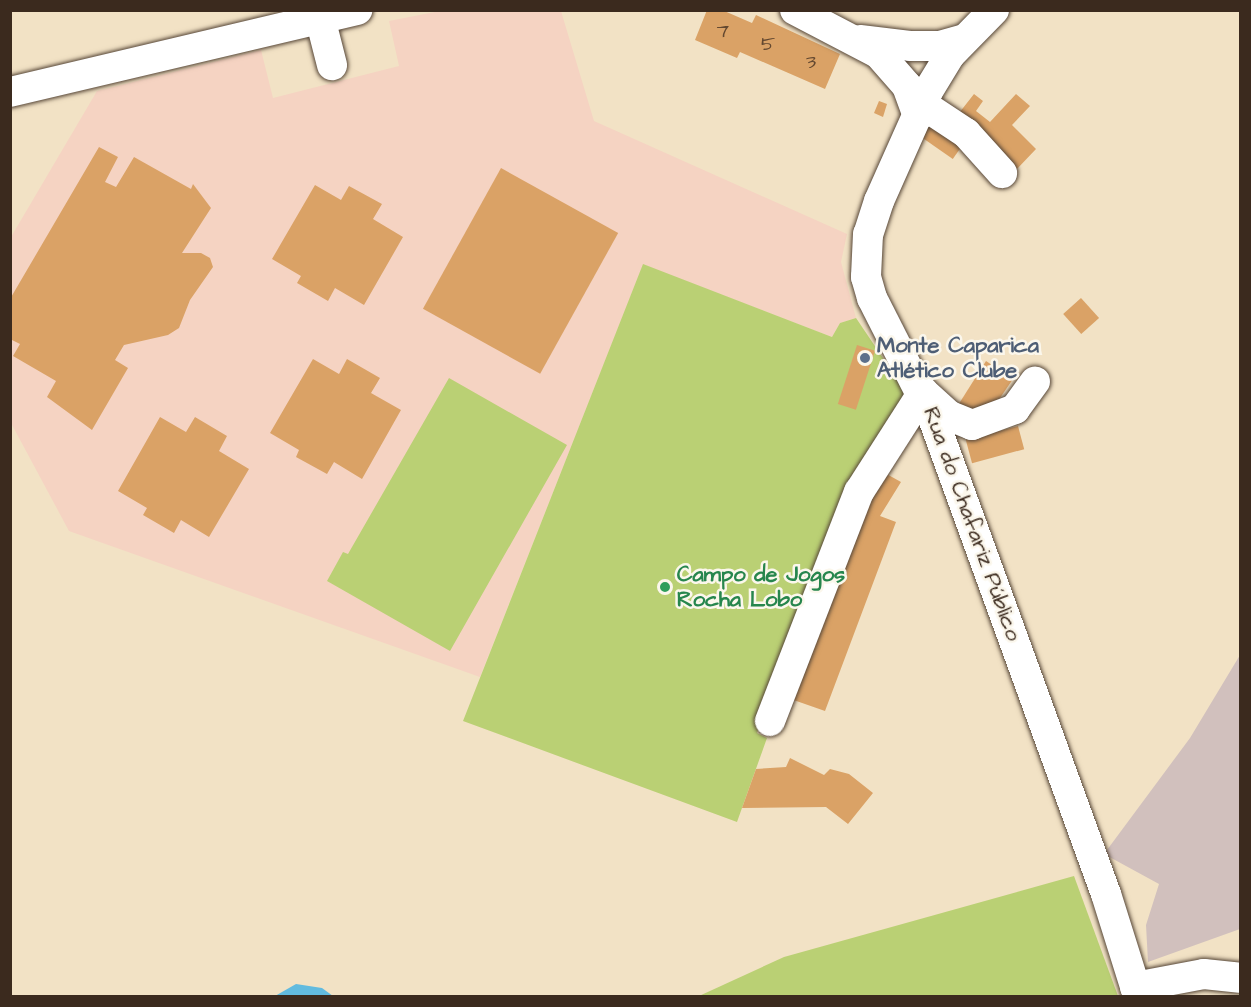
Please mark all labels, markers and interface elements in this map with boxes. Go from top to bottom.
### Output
house number: 7 [717,19,729,43]
house number: 5 [761,32,775,56]
house number: 3 [806,50,816,74]
place label: Monte Caparica Atlético Clube [877,332,1039,384]
marker: Monte Caparica Atlético Clube [858,351,872,365]
street label: Rua do Chafariz Público [917,403,1027,645]
place label: Campo de Jogos Rocha Lobo [677,561,845,612]
marker: Campo de Jogos Rocha Lobo [658,580,672,594]

